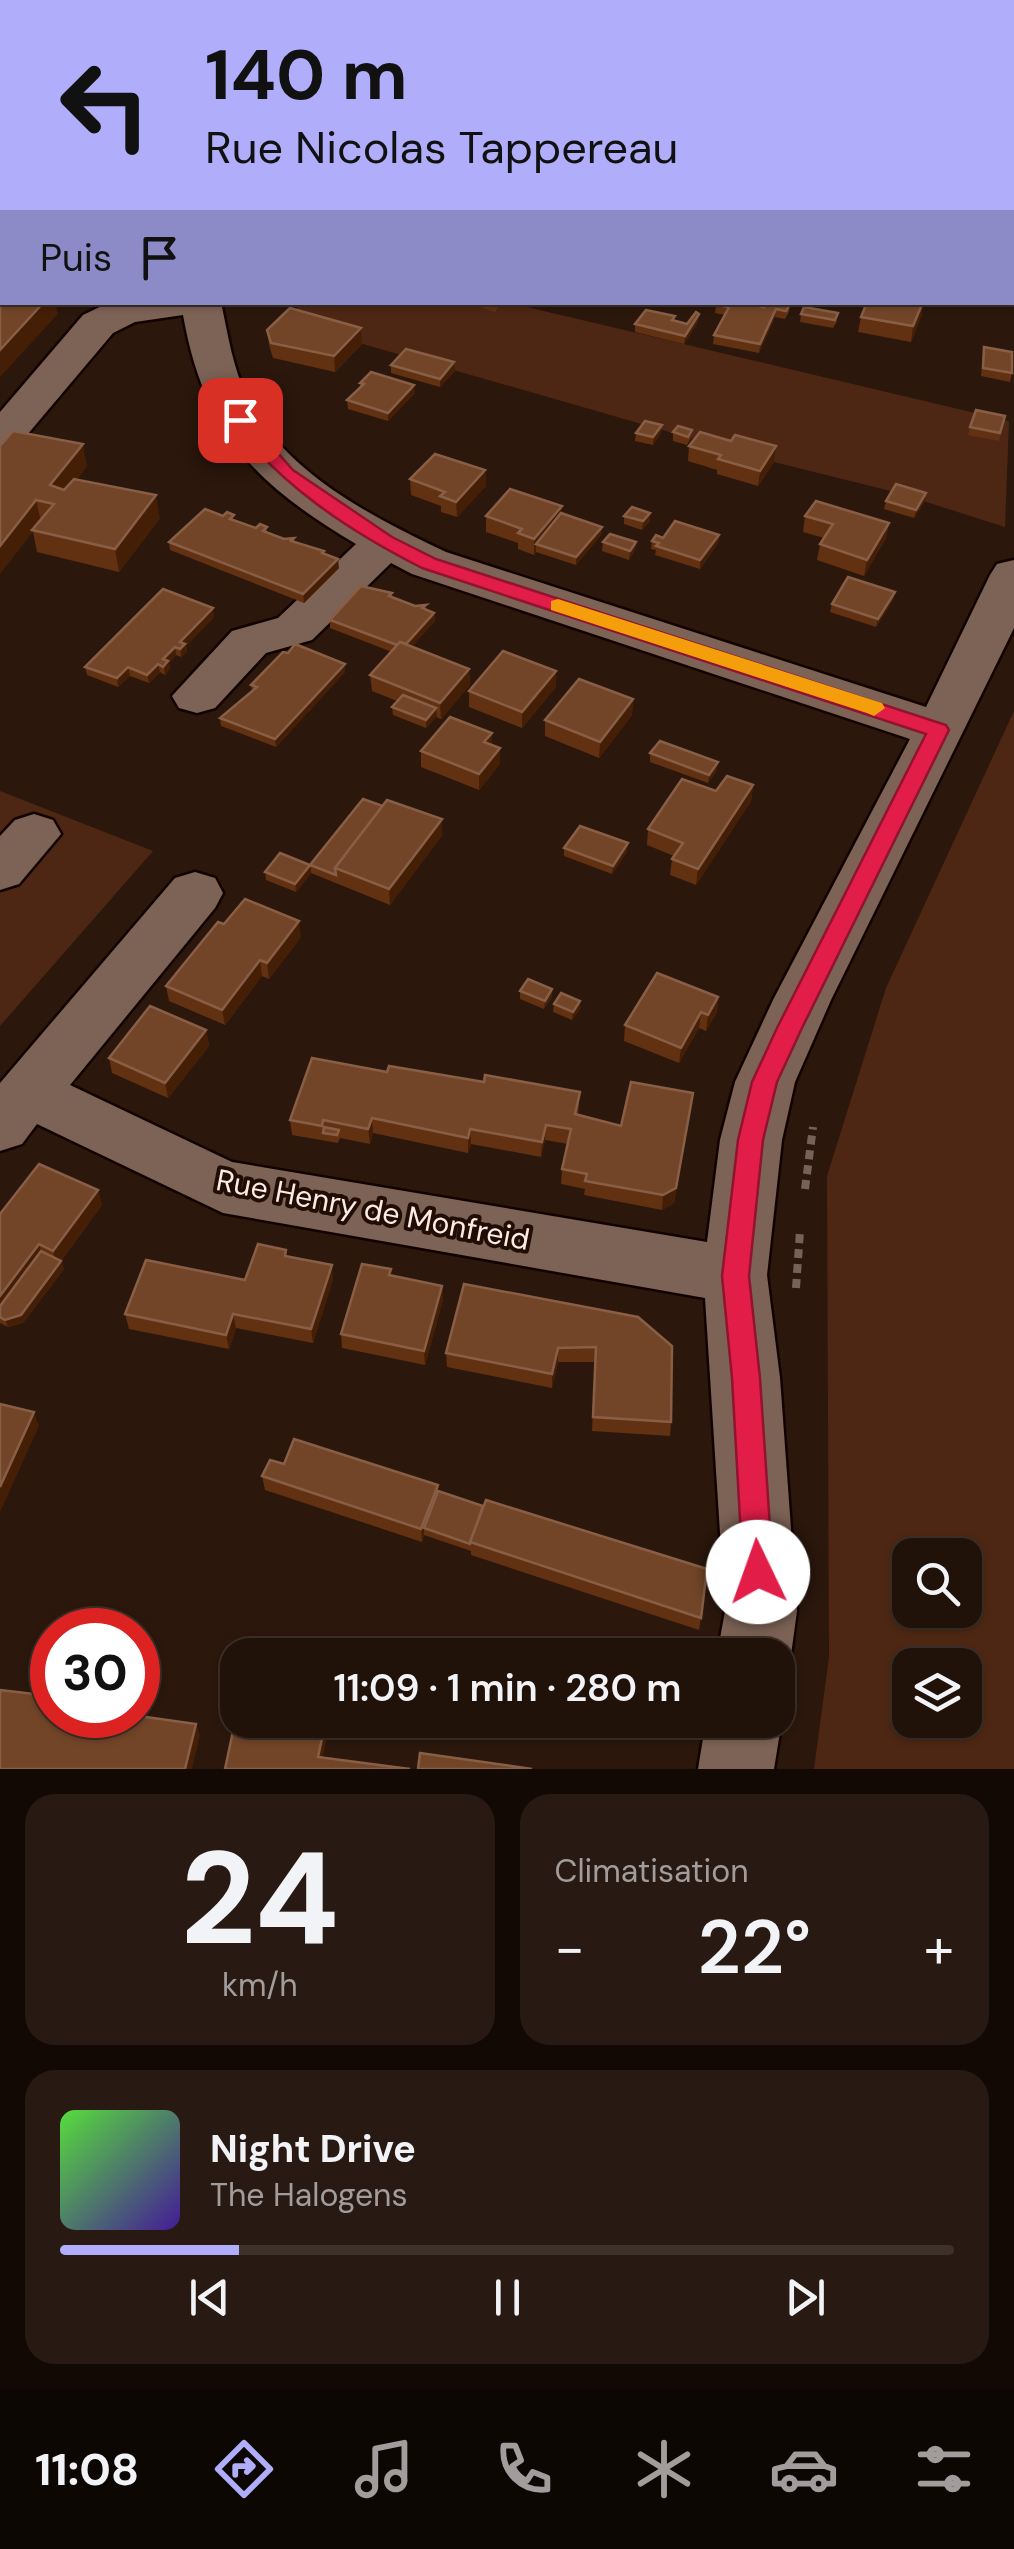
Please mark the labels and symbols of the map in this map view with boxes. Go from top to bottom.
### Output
pin [198,378,283,463]
street label: Rue Henry de Monfreid [213,1160,533,1259]
position arrow [706,1520,810,1624]
speed limit sign: 30 [30,1608,160,1738]

